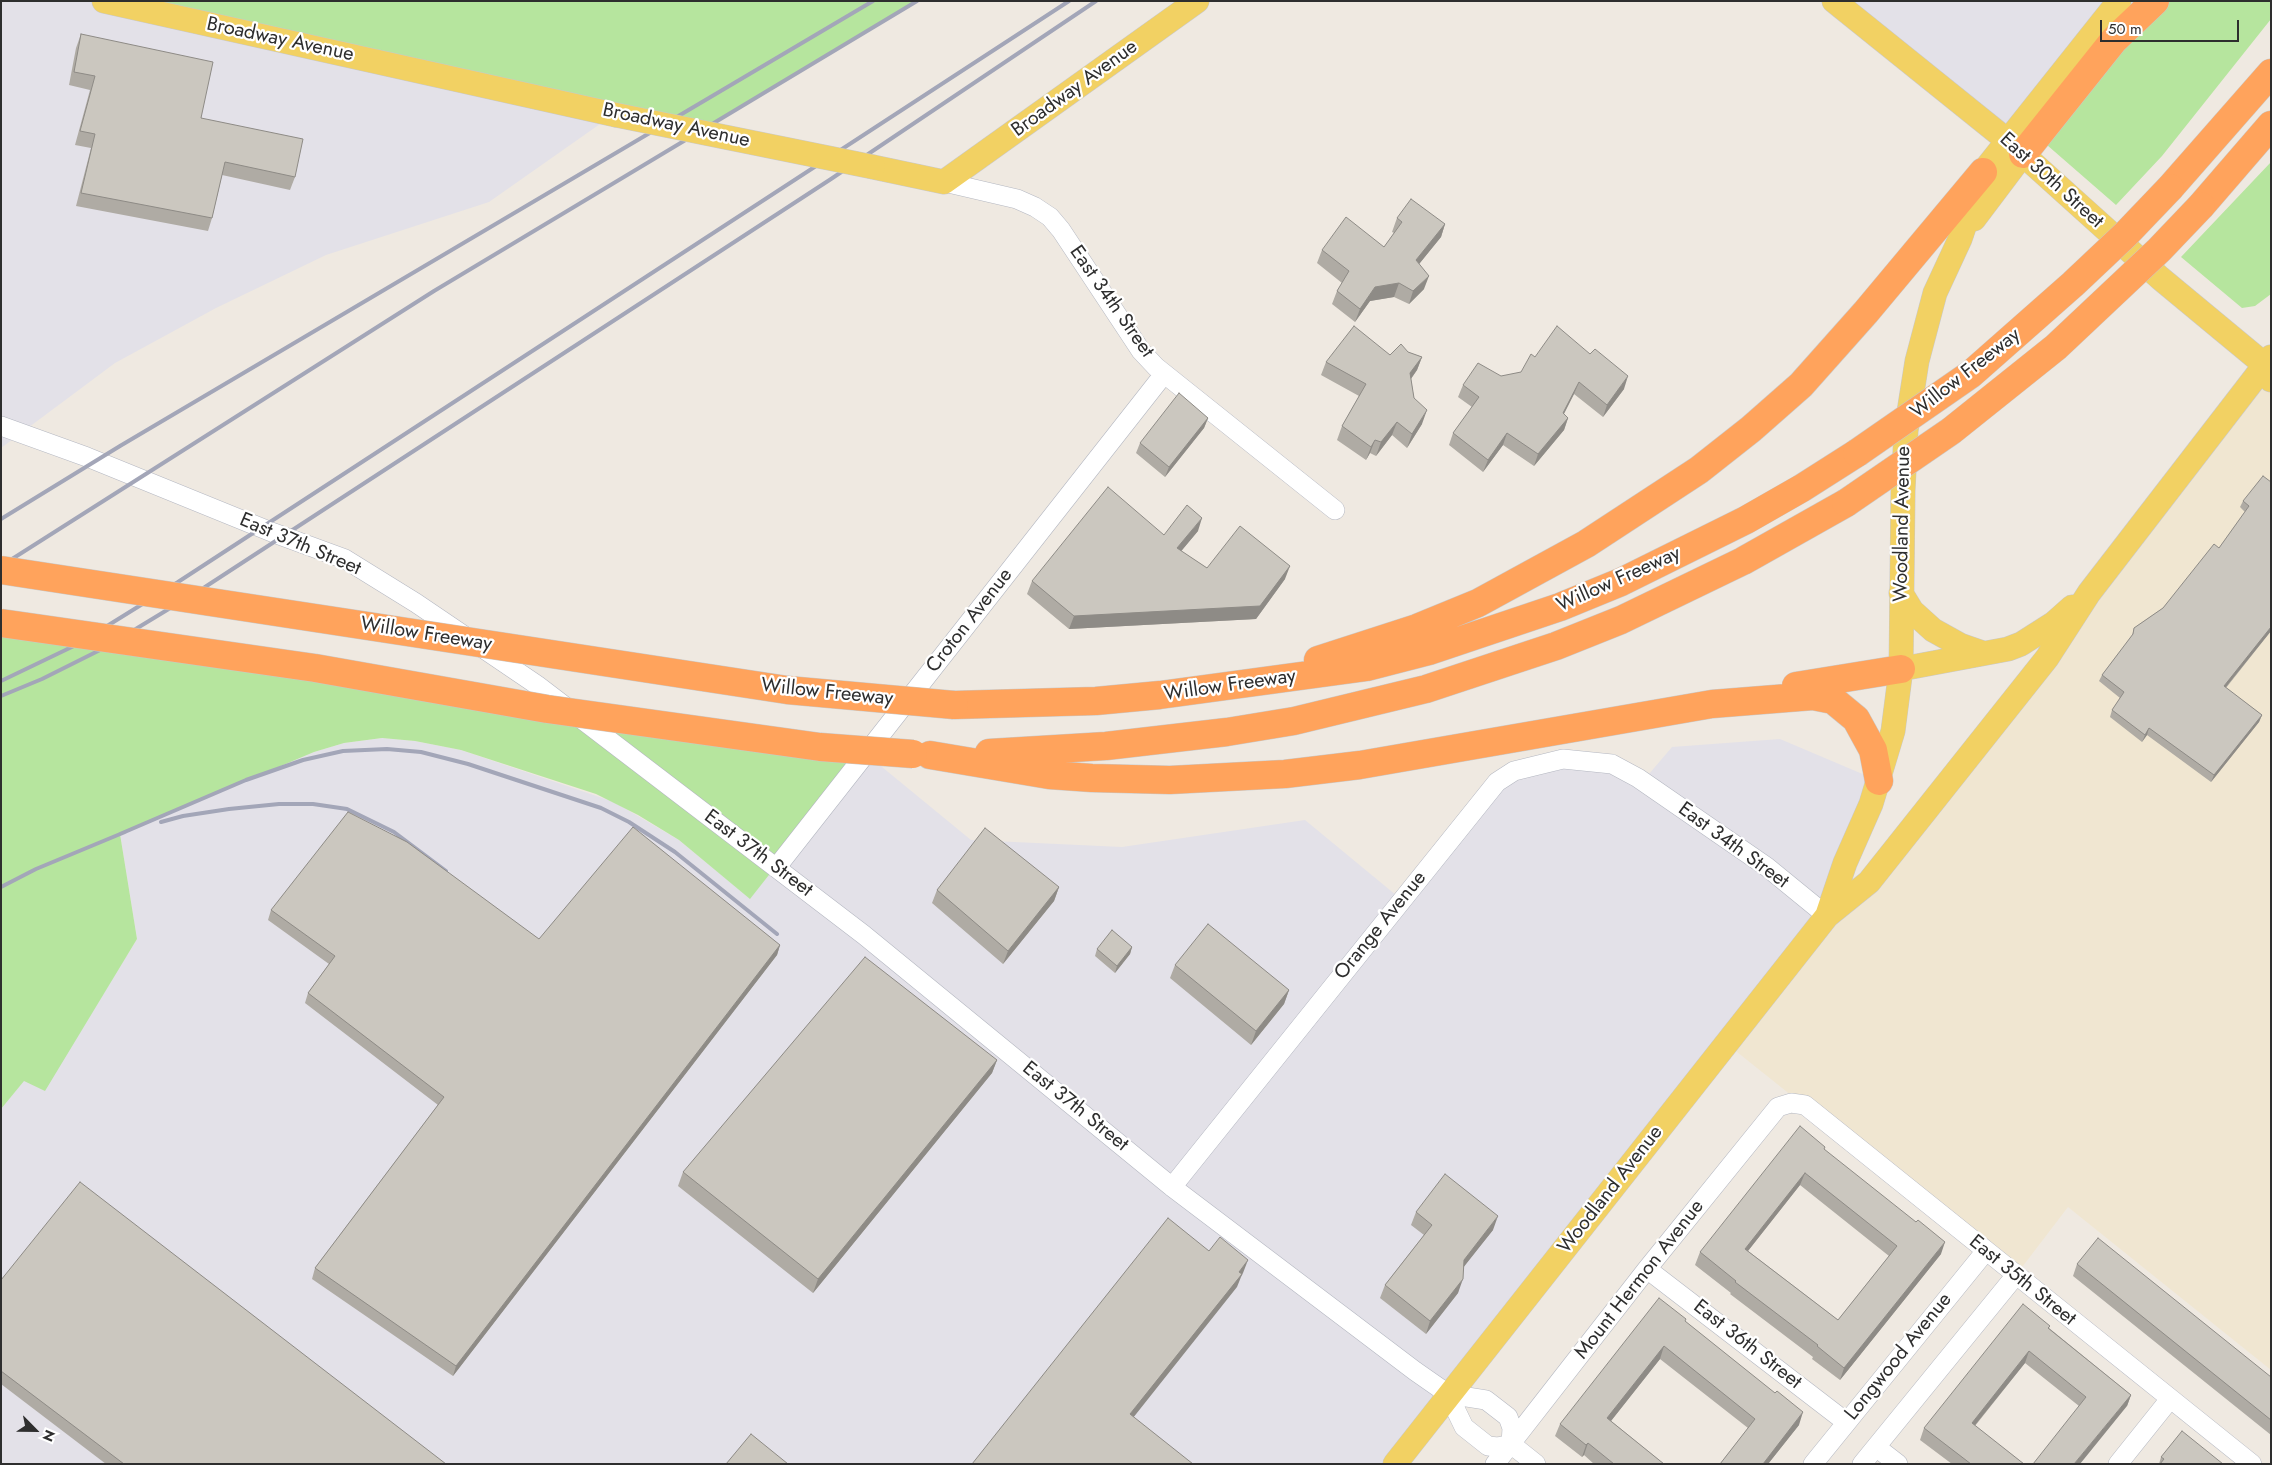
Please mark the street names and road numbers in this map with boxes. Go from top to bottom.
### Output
street label: Broadway Avenue [204,13,356,67]
street label: Broadway Avenue [1007,35,1143,143]
street label: Broadway Avenue [600,99,752,153]
street label: East 30th Street [1994,128,2108,234]
street label: East 34th Street [1064,241,1158,363]
street label: Willow Freeway [1906,324,2026,424]
street label: Woodland Avenue [1890,446,1916,602]
street label: East 37th Street [236,509,364,581]
street label: Willow Freeway [1553,542,1685,618]
street label: Croton Avenue [922,564,1018,678]
street label: Willow Freeway [359,613,493,657]
street label: Willow Freeway [1163,665,1297,707]
street label: Willow Freeway [760,674,894,712]
street label: East 34th Street [1673,798,1793,894]
street label: East 37th Street [699,805,817,903]
street label: Orange Avenue [1330,867,1432,985]
street label: East 37th Street [1017,1057,1133,1157]
street label: Woodland Avenue [1554,1121,1668,1259]
street label: Mount Hermon Avenue [1570,1196,1710,1364]
street label: East 35th Street [1964,1231,2080,1331]
street label: Longwood Avenue [1840,1289,1958,1425]
street label: East 36th Street [1688,1295,1806,1395]

